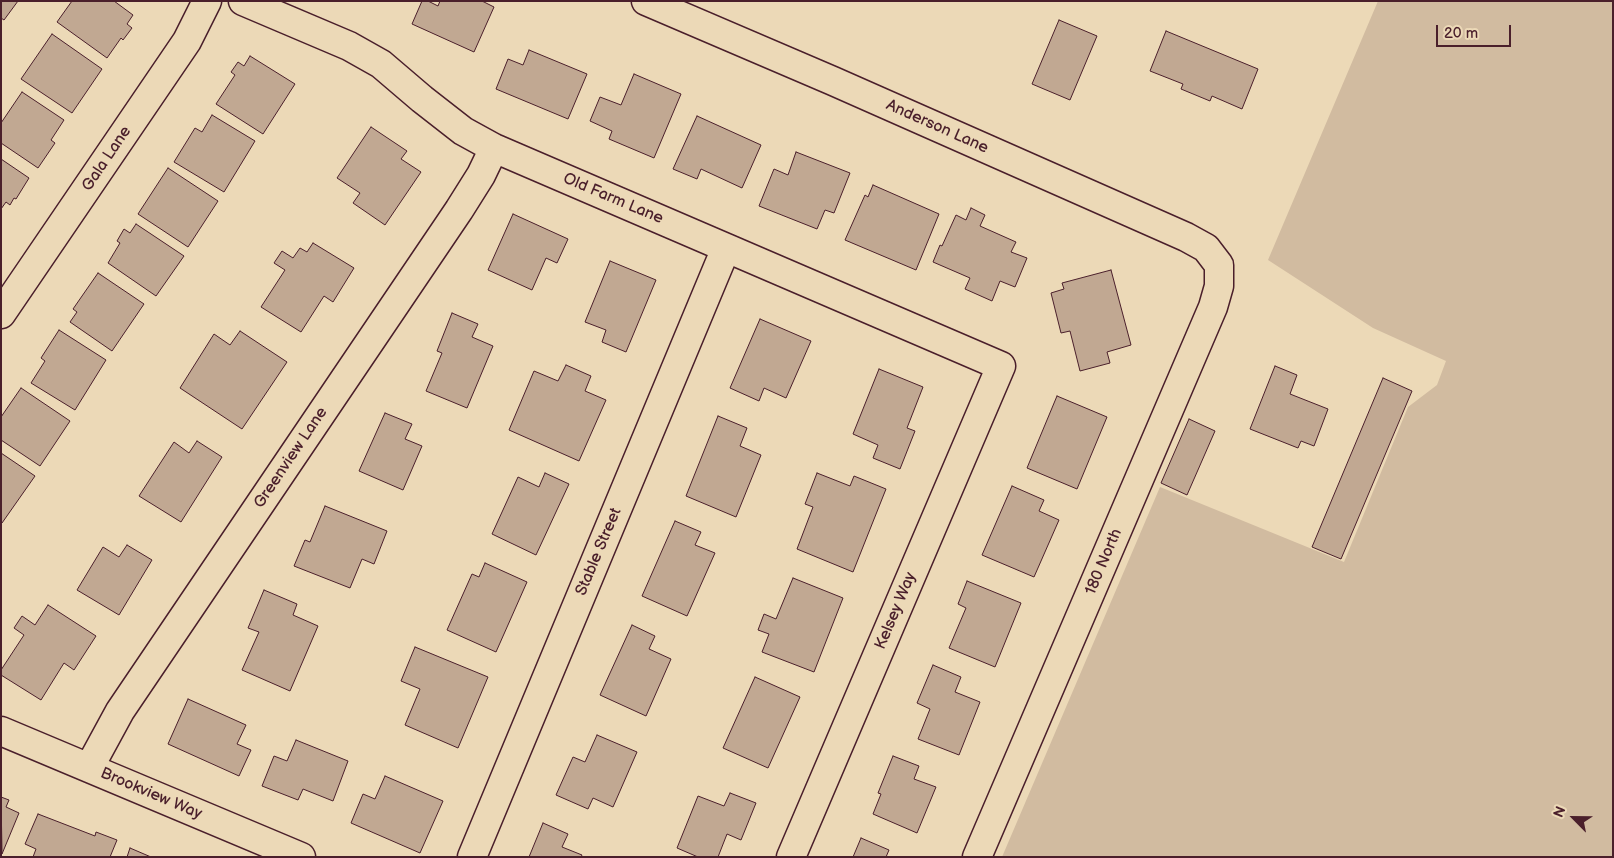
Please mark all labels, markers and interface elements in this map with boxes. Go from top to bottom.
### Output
scale bar [1439,15,1514,47]
text: 20 m [1444,24,1478,43]
street label: Anderson Lane [883,96,991,158]
street label: Gala Lane [78,123,136,195]
street label: Old Farm Lane [560,169,666,229]
street label: Greenview Lane [250,404,332,512]
street label: Stable Street [572,505,626,599]
street label: 180 North [1081,526,1127,598]
street label: Kelsey Way [871,570,921,652]
street label: Brookview Way [97,764,205,824]
north arrow [1549,793,1599,843]
text: N [1550,804,1570,820]

